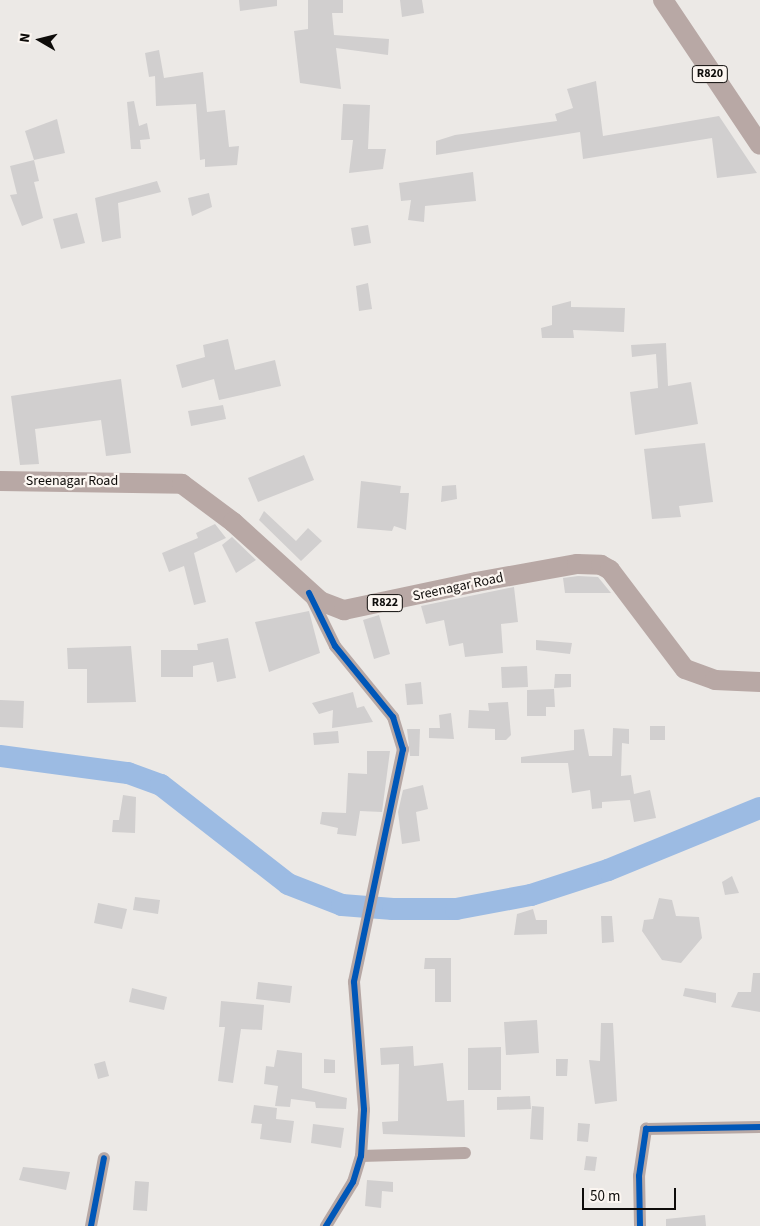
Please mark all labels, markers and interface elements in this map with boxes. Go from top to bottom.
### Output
north arrow [15,15,65,65]
text: N [15,32,36,44]
road number: R820 [691,64,729,84]
street label: Sreenagar Road [26,473,118,489]
street label: Sreenagar Road [411,569,505,605]
road number: R822 [366,594,404,612]
scale bar [585,1178,679,1210]
text: 50 m [590,1186,620,1207]

